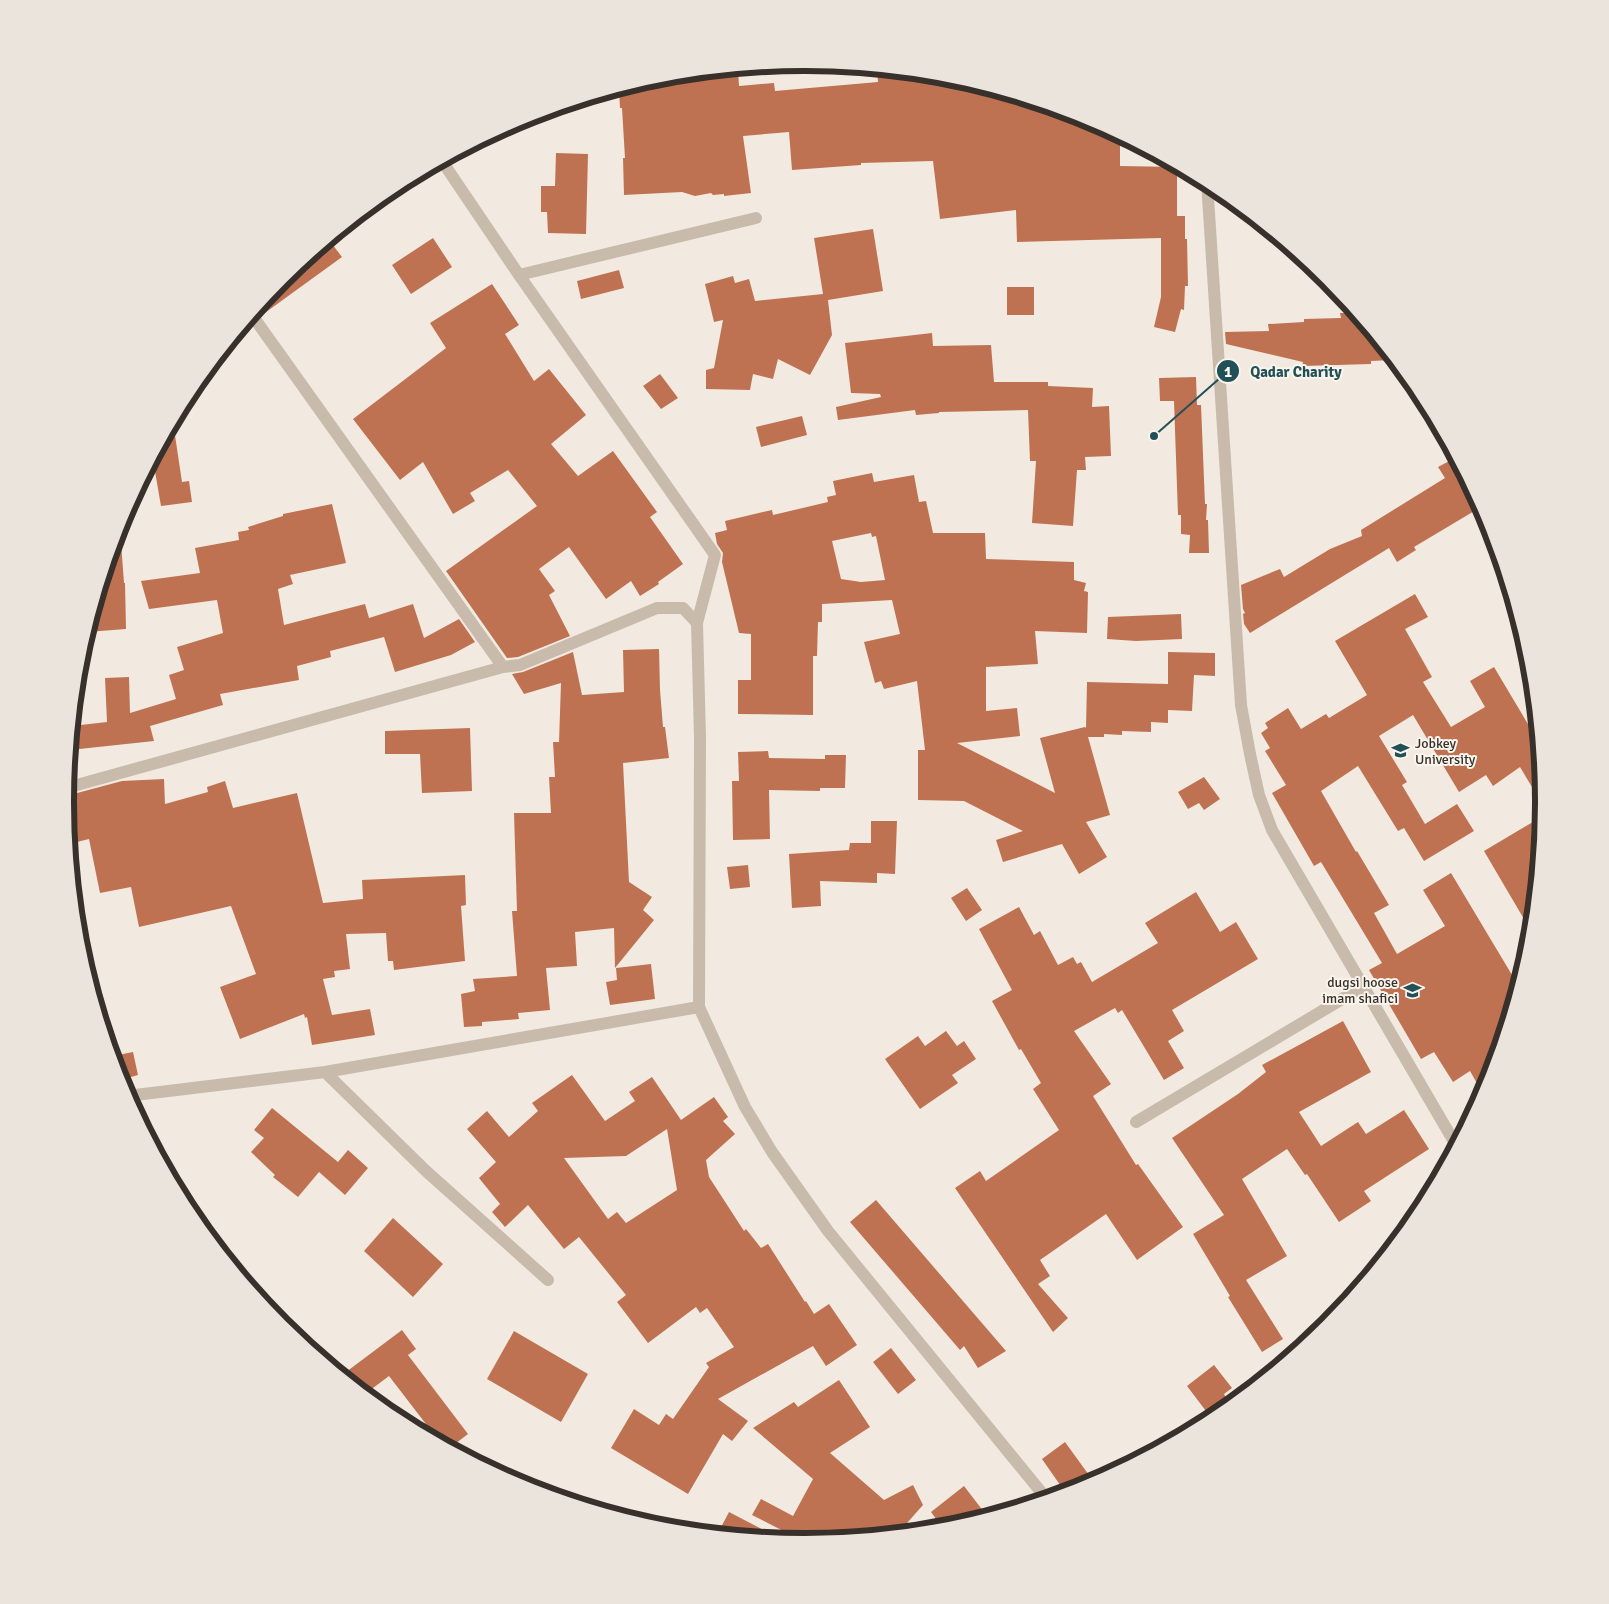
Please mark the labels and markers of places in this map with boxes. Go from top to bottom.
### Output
callout: Qadar Charity [1216,356,1352,386]
place label: Jobkey University [1415,735,1476,768]
school or university icon: Jobkey University [1391,741,1411,761]
place label: dugsi hoose imam shafici [1322,974,1398,1007]
school or university icon: dugsi hoose imam shafici [1402,980,1422,1000]

